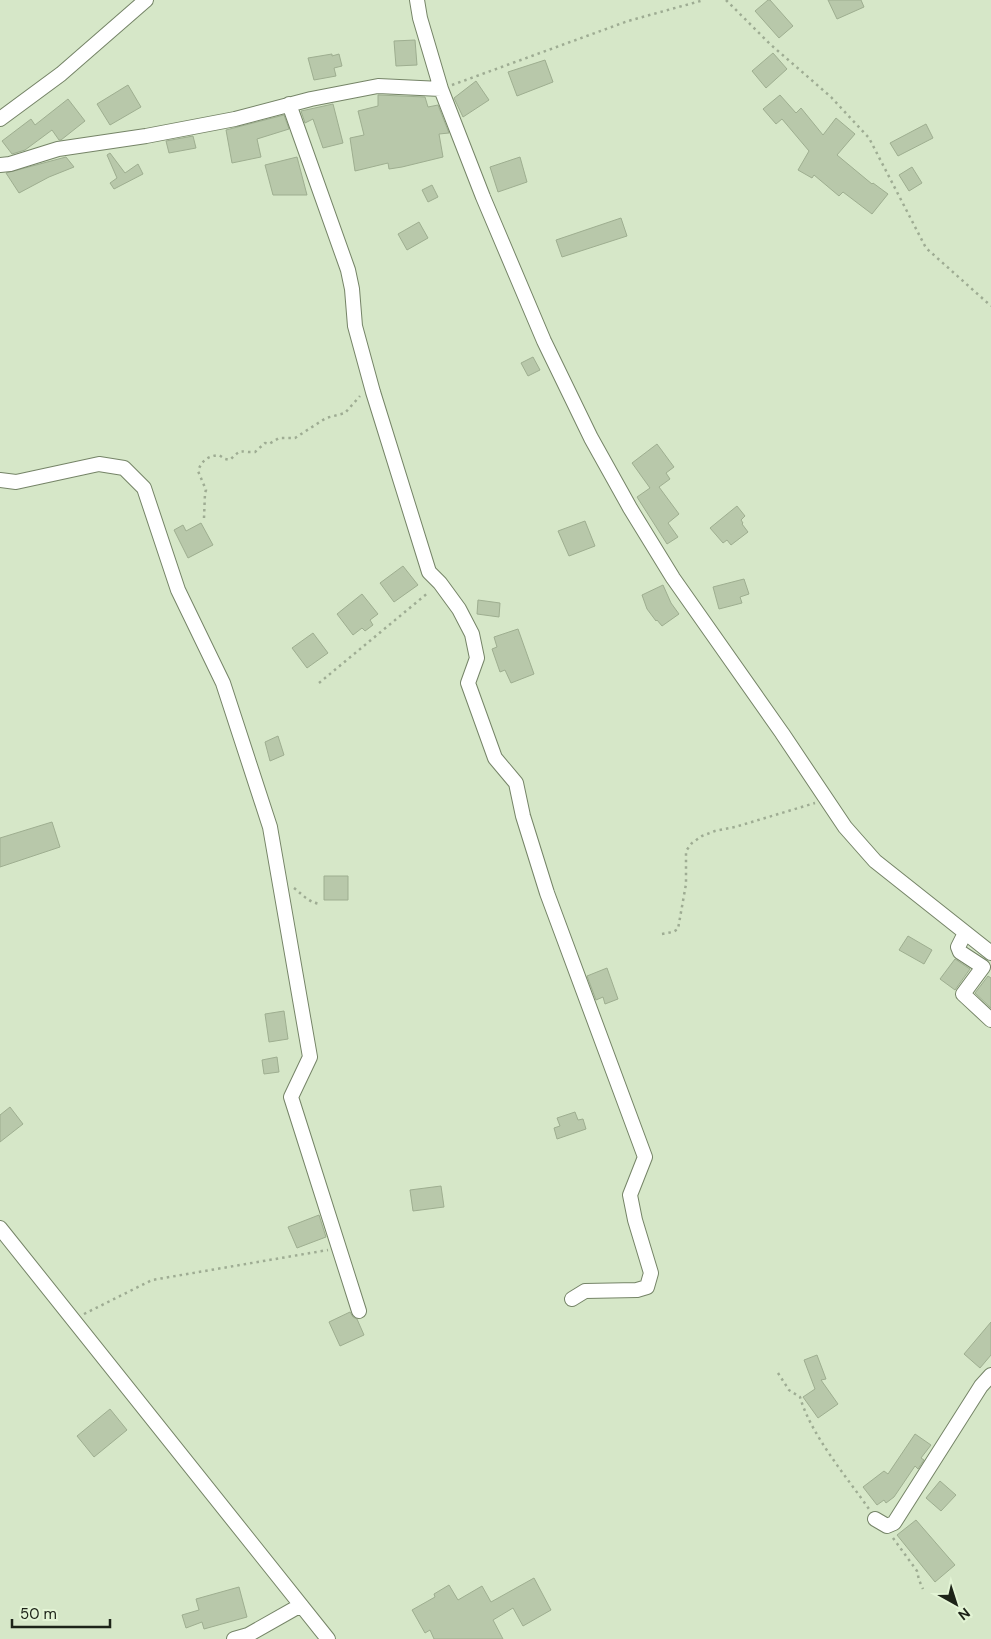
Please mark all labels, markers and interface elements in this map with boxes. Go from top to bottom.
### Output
north arrow [931,1579,981,1629]
scale bar [12,1596,110,1628]
text: 50 m [20,1604,57,1624]
text: N [955,1604,974,1624]

